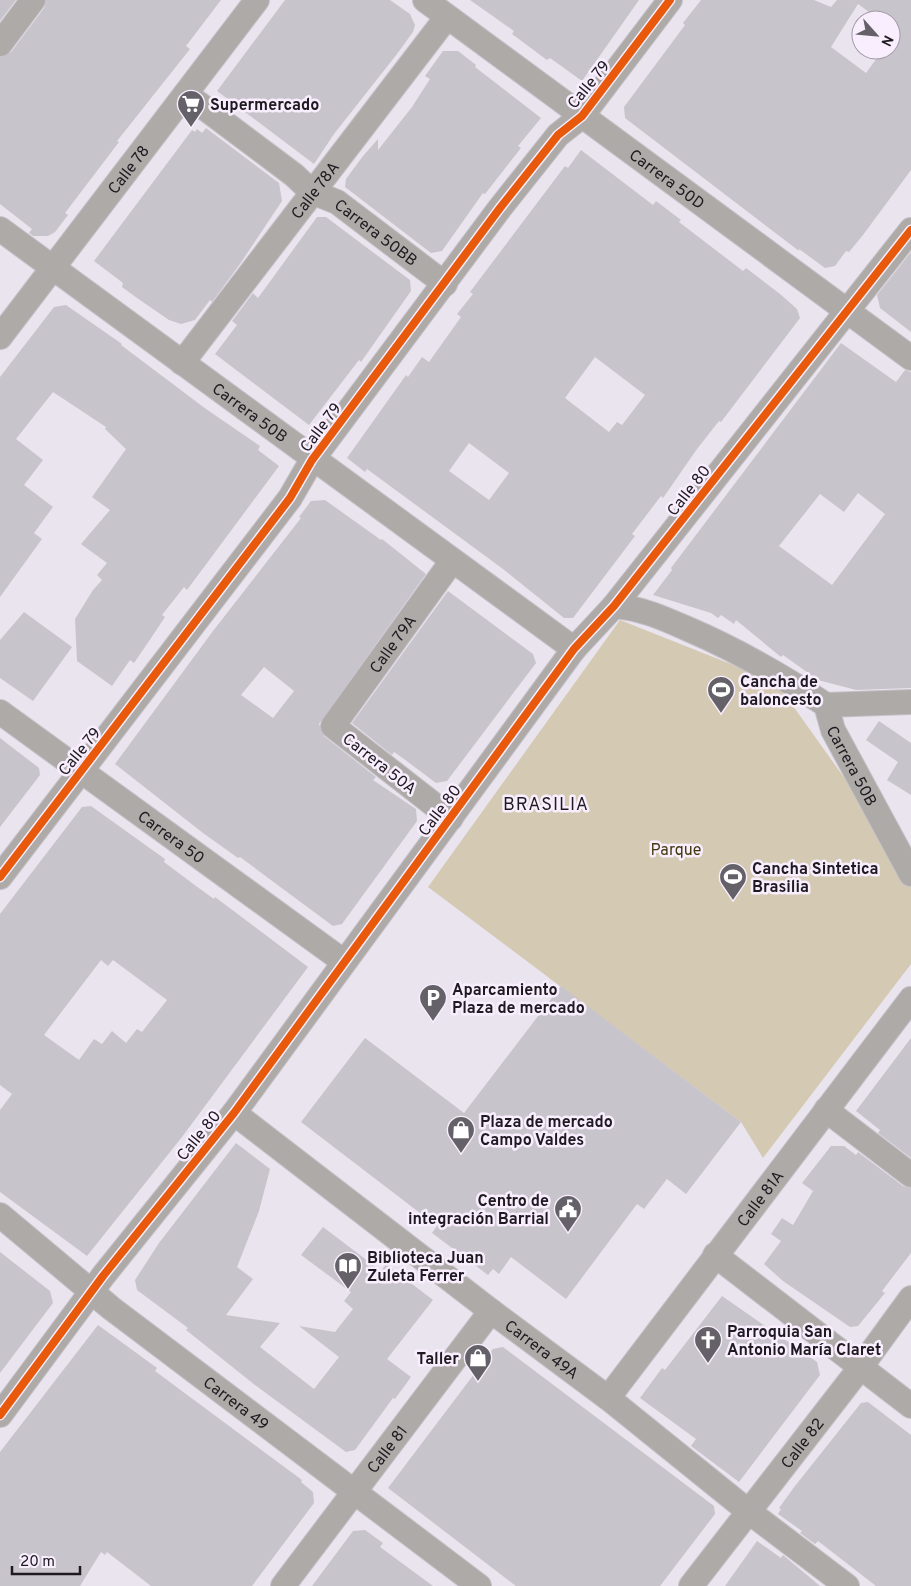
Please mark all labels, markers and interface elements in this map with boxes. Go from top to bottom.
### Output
north arrow [851,10,901,60]
text: N [876,32,896,49]
street label: Calle 79 [564,57,615,114]
supermarket icon: Supermercado [176,89,206,128]
place label: Supermercado [210,96,319,116]
street label: Calle 78 [104,142,155,199]
street label: Carrera 50D [624,146,708,215]
street label: Calle 78A [288,158,345,224]
street label: Carrera 50BB [330,196,421,271]
street label: Carrera 50B [207,379,291,448]
street label: Calle 79 [297,400,347,457]
street label: Calle 80 [663,462,716,521]
street label: Calle 79A [366,612,422,678]
place label: Cancha de baloncesto [740,673,822,711]
sports icon: Cancha de baloncesto [706,675,736,714]
street label: Carrera 50B [821,723,880,810]
street label: Calle 79 [55,724,106,781]
street label: Carrera 50A [338,729,420,800]
street label: Calle 80 [415,781,466,841]
district label: BRASILIA [503,794,589,817]
street label: Carrera 50 [133,807,208,869]
park label: Parque [651,841,701,861]
place label: Cancha Sintetica Brasilia [752,860,878,898]
sports icon: Cancha Sintetica Brasilia [718,862,748,901]
place label: Aparcamiento Plaza de mercado [452,981,585,1019]
parking icon: Aparcamiento Plaza de mercado [418,983,448,1022]
street label: Calle 80 [173,1107,226,1166]
place label: Plaza de mercado Campo Valdes [480,1113,613,1151]
shop icon: Plaza de mercado Campo Valdes [446,1115,476,1154]
street label: Calle 81A [734,1167,789,1232]
place label: Centro de integración Barrial [408,1192,549,1230]
public building icon: Centro de integración Barrial [553,1194,583,1233]
place label: Biblioteca Juan Zuleta Ferrer [367,1249,484,1287]
library icon: Biblioteca Juan Zuleta Ferrer [333,1251,363,1290]
street label: Carrera 49A [500,1316,582,1385]
place label: Parroquia San Antonio María Claret [727,1323,881,1361]
church icon: Parroquia San Antonio María Claret [693,1325,723,1364]
shop icon: Taller [463,1343,493,1382]
place label: Taller [417,1350,459,1370]
street label: Carrera 49 [198,1373,272,1436]
street label: Calle 82 [778,1415,829,1474]
street label: Calle 81 [364,1422,413,1478]
scale bar [12,1544,80,1576]
text: 20 m [20,1553,55,1572]

